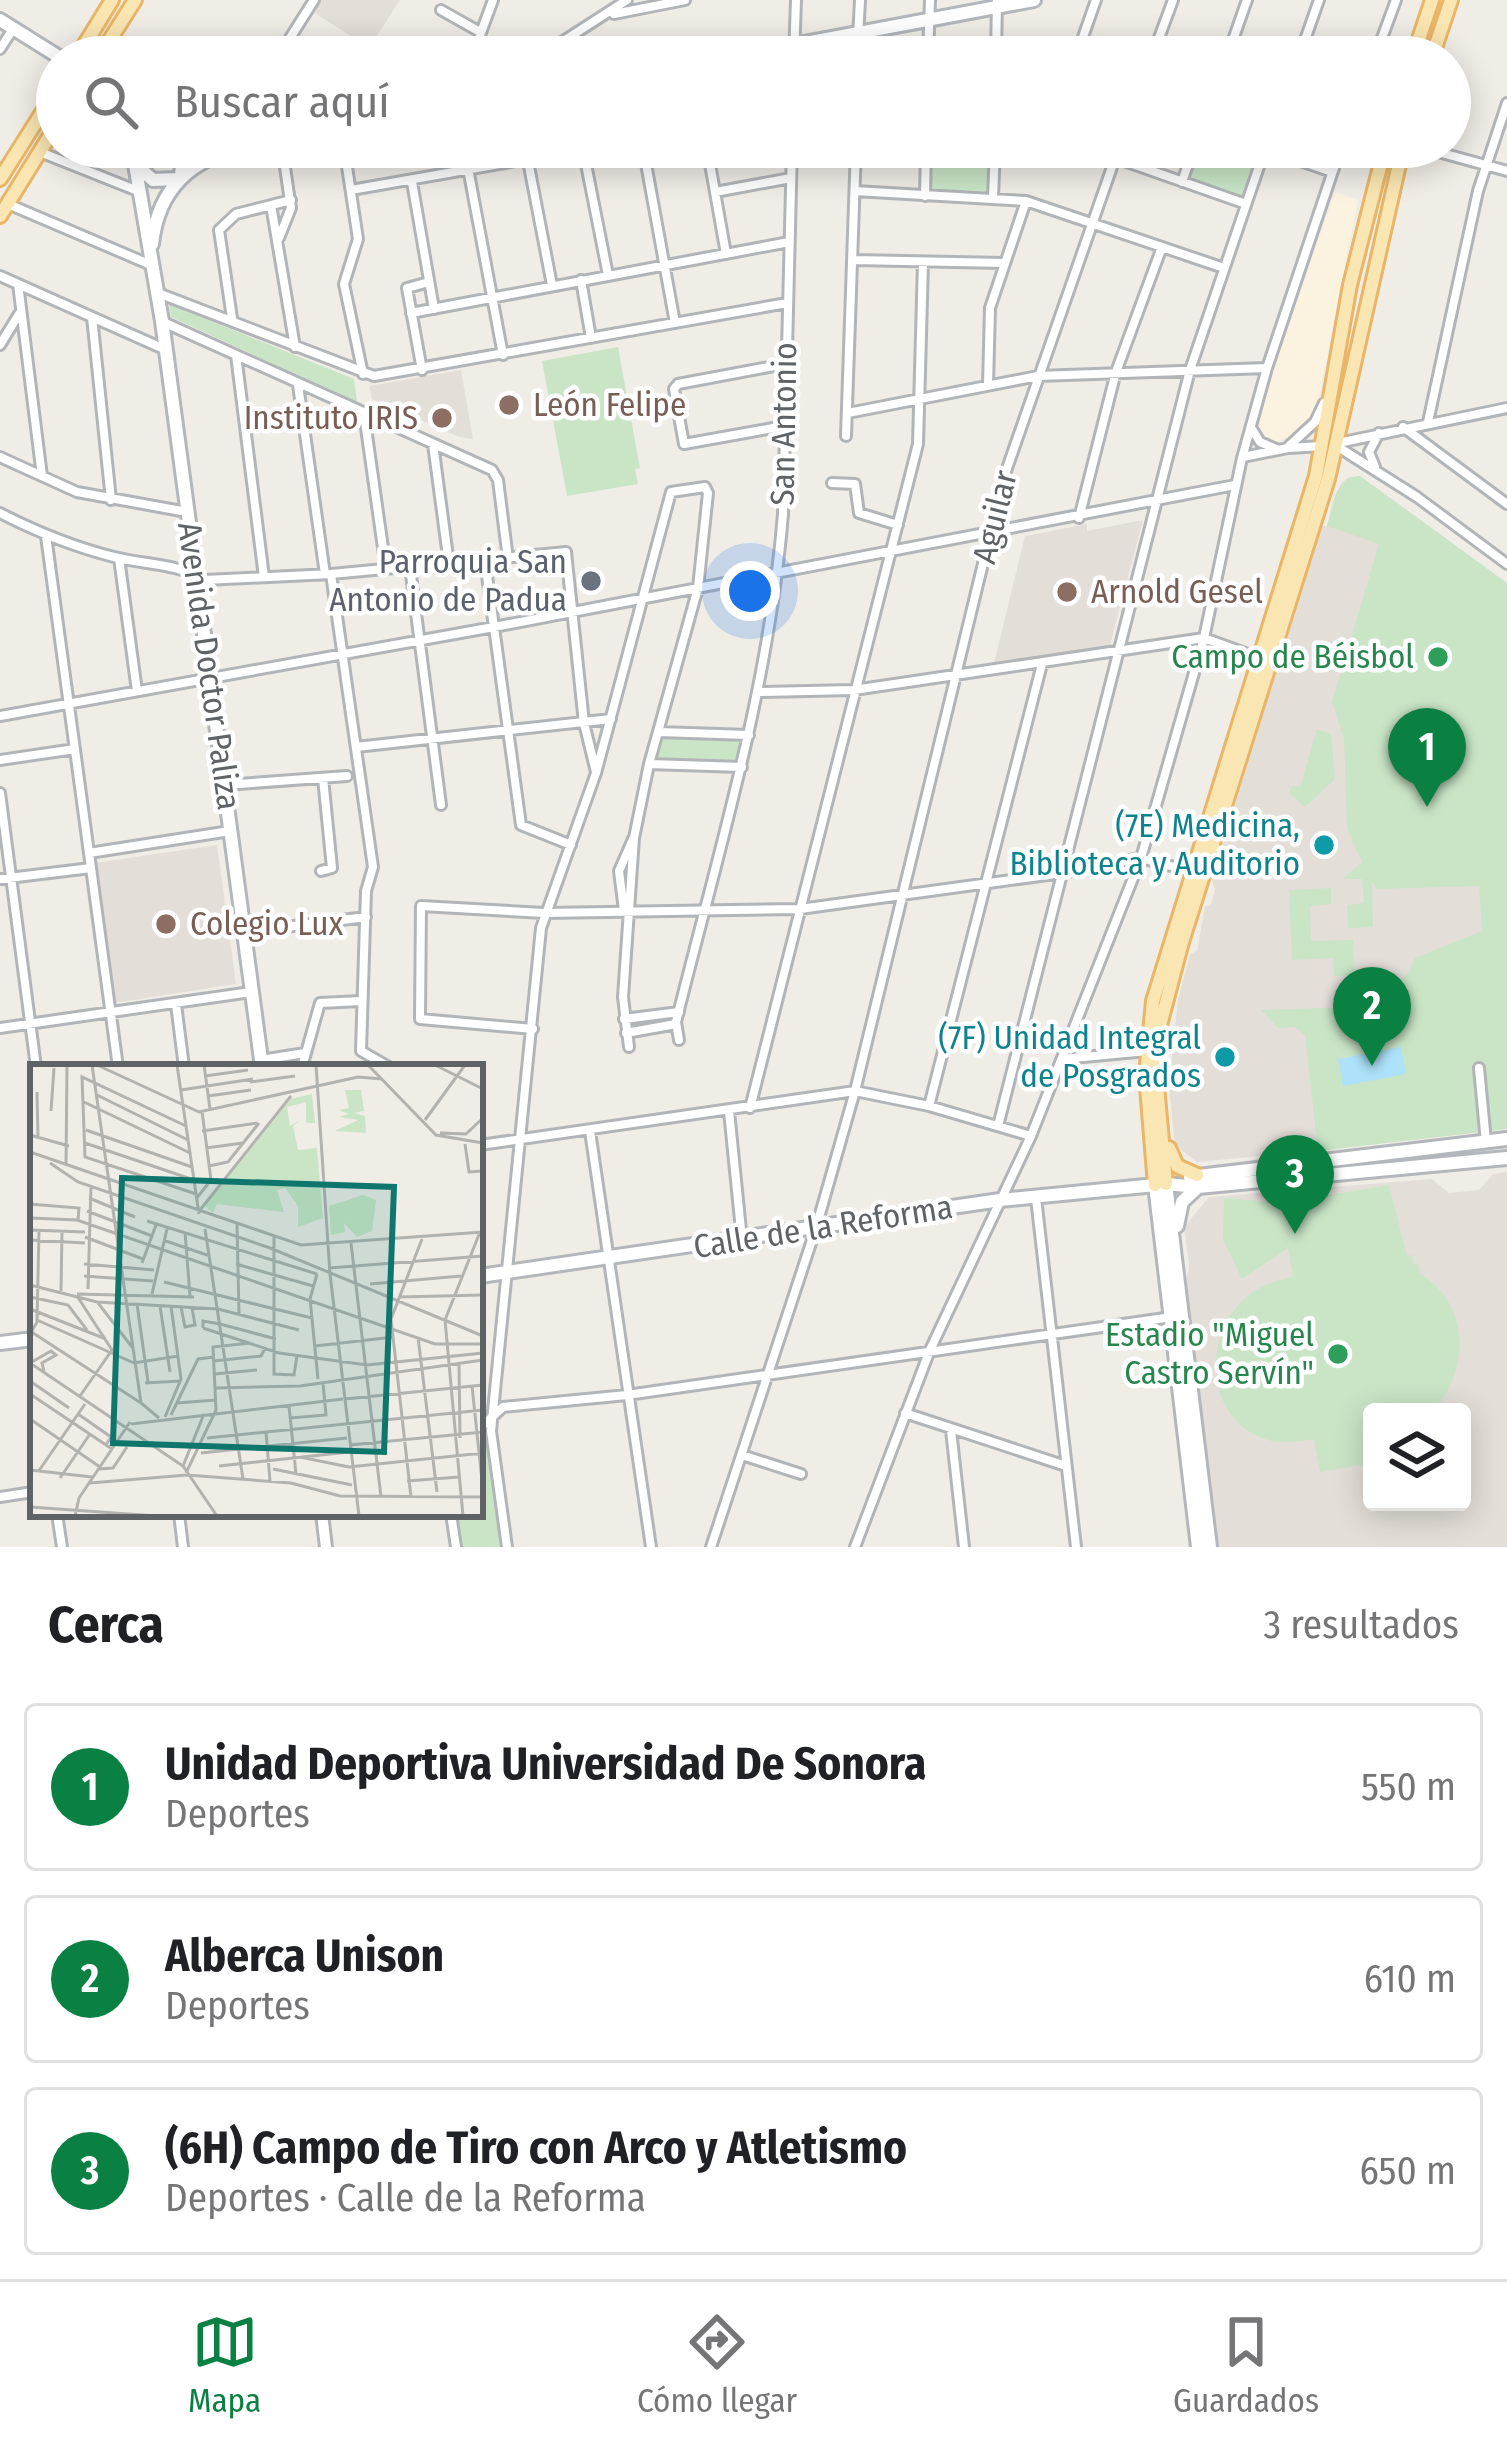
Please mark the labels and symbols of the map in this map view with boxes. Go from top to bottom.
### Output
street label: San Antonio [763,342,805,506]
place label: León Felipe [533,385,686,425]
marker: León Felipe [496,392,522,418]
place label: Instituto IRIS [244,398,418,438]
marker: Instituto IRIS [429,405,455,431]
street label: Aguilar [964,466,1026,568]
street label: Avenida Doctor Paliza [169,519,249,813]
place label: Parroquia San Antonio de Padua [329,542,567,620]
your location [720,561,780,621]
marker: Parroquia San Antonio de Padua [578,568,604,594]
place label: Arnold Gesel [1091,572,1263,612]
marker: Arnold Gesel [1054,579,1080,605]
place label: Campo de Béisbol [1171,637,1414,677]
marker: Campo de Béisbol [1425,644,1451,670]
pin: 1 [1388,708,1466,807]
place label: (7E) Medicina, Biblioteca y Auditorio [1009,806,1300,884]
marker: (7E) Medicina, Biblioteca y Auditorio [1311,832,1337,858]
place label: Colegio Lux [190,904,344,944]
marker: Colegio Lux [153,911,179,937]
pin: 2 [1333,967,1411,1066]
place label: (7F) Unidad Integral de Posgrados [938,1018,1201,1096]
marker: (7F) Unidad Integral de Posgrados [1212,1044,1238,1070]
inset map [30,1064,483,1517]
pin: 3 [1256,1135,1334,1234]
street label: Calle de la Reforma [691,1187,955,1267]
place label: Estadio "Miguel Castro Servín" [1105,1315,1314,1393]
marker: Estadio "Miguel Castro Servín" [1325,1341,1351,1367]

